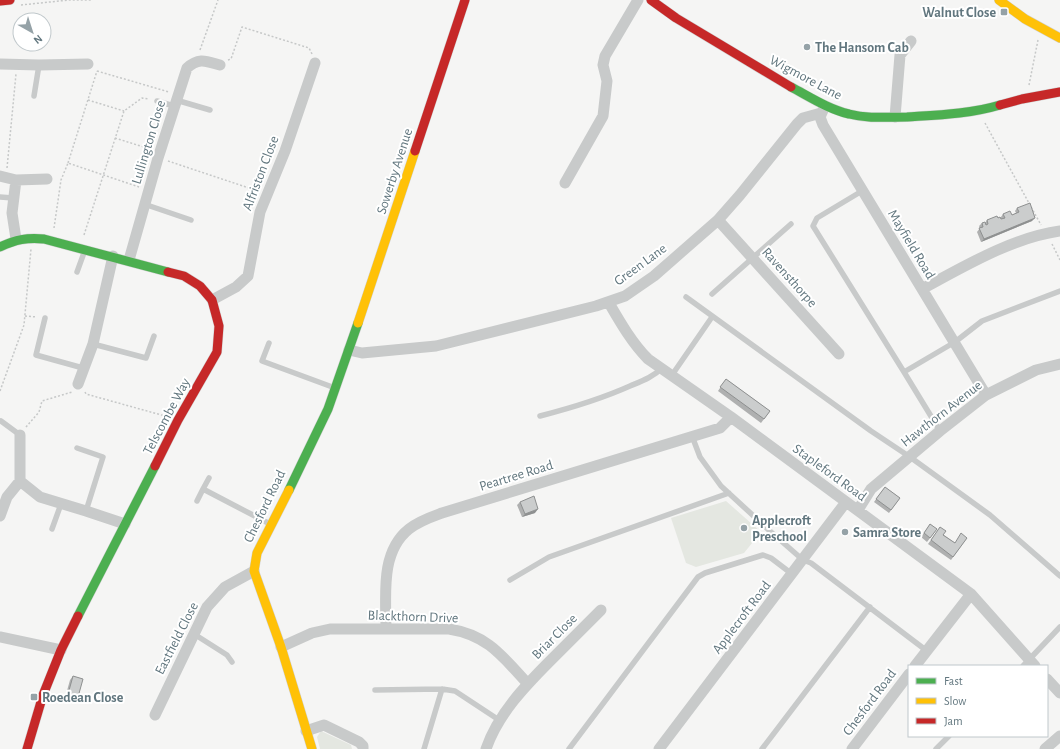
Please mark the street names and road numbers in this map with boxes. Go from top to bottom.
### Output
street label: Wigmore Lane [767,53,844,103]
street label: Lullington Close [130,99,168,186]
street label: Sowerby Avenue [374,127,415,216]
street label: Alfriston Close [240,134,282,213]
street label: Mayfield Road [885,207,937,282]
street label: Green Lane [612,241,669,288]
street label: Ravensthorpe [759,245,820,310]
street label: Telscombe Way [141,376,193,457]
street label: Hawthorn Avenue [899,378,985,450]
street label: Stapleford Road [790,442,869,504]
street label: Peartree Road [478,458,555,494]
street label: Chesford Road [241,468,288,545]
street label: Applecroft Road [710,579,774,657]
street label: Eastfield Close [153,600,201,677]
street label: Blackthorn Drive [367,608,459,626]
street label: Briar Close [529,611,580,662]
street label: Chesford Road [840,667,899,738]

